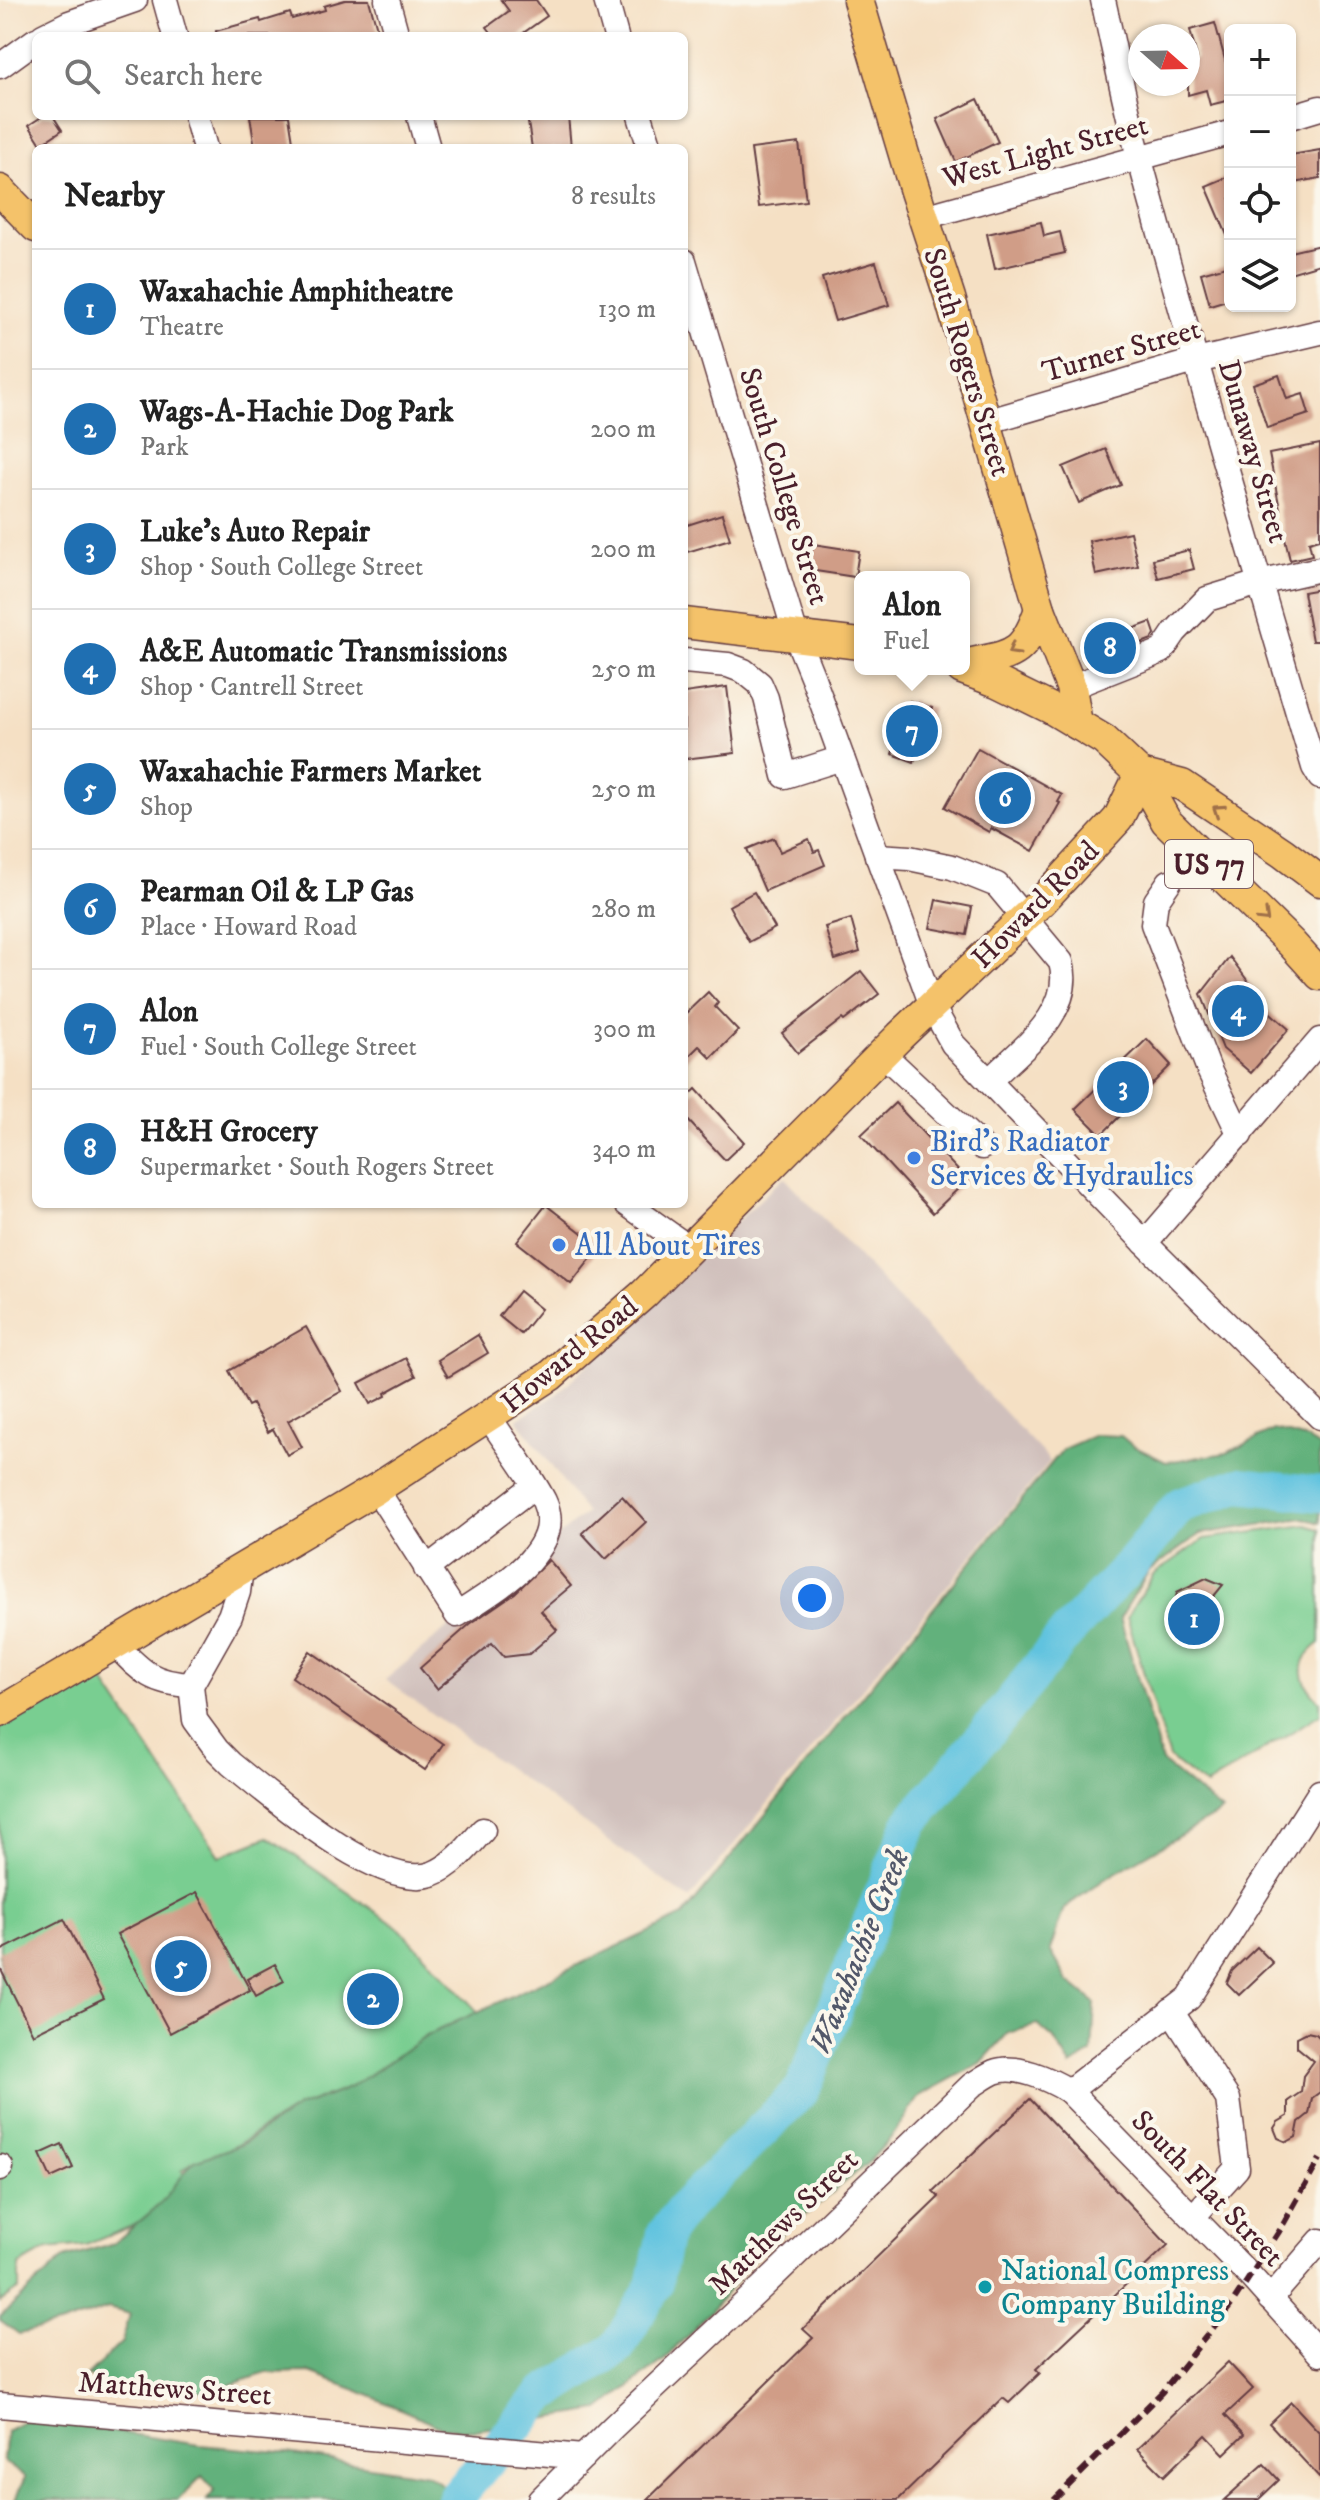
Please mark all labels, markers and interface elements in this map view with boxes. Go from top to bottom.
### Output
north arrow [1128,24,1200,96]
map controls [1224,24,1296,312]
button: + [1224,24,1296,96]
search box [32,32,688,120]
icon: search [60,54,104,98]
text: Search here [124,58,263,95]
button: − [1224,96,1296,168]
street label: West Light Street [938,107,1152,198]
button: locate [1224,168,1296,240]
text: Nearby [64,175,165,217]
text: 8 results [571,180,656,213]
button: layers [1224,240,1296,312]
street label: South Rogers Street [914,244,1019,481]
text: Waxahachie Amphitheatre [140,274,453,311]
text: 1 [85,293,95,326]
text: 130 m [598,293,656,326]
text: Theatre [140,311,224,344]
street label: Turner Street [1038,311,1205,392]
street label: Dunaway Street [1209,356,1296,547]
street label: South College Street [730,364,837,609]
text: Wags-A-Hachie Dog Park [140,394,454,431]
text: 2 [84,413,96,446]
text: 200 m [590,413,656,446]
text: Park [140,431,189,464]
text: Luke's Auto Repair [140,514,370,551]
text: 3 [85,533,95,566]
text: 200 m [590,533,656,566]
text: Shop · South College Street [140,551,423,584]
popup [854,571,970,675]
text: Alon [883,588,941,625]
pin: 8 [1084,618,1136,678]
text: Fuel [883,625,929,658]
text: A&E Automatic Transmissions [140,634,507,671]
one-way arrow [1007,640,1022,656]
text: 4 [83,653,97,686]
text: 250 m [591,653,656,686]
text: Shop · Cantrell Street [140,671,364,704]
pin: 7 [886,701,938,761]
text: Waxahachie Farmers Market [140,754,481,791]
pin: 6 [979,768,1031,828]
text: 5 [84,773,96,806]
text: 250 m [591,773,656,806]
text: Shop [140,791,193,824]
one-way arrow [1213,804,1227,819]
street label: Howard Road [964,833,1108,977]
road number: US 77 [1165,840,1253,888]
text: Pearman Oil & LP Gas [140,874,414,911]
text: 6 [83,893,97,926]
text: 280 m [591,893,656,926]
one-way arrow [1255,907,1269,922]
text: Place · Howard Road [140,911,357,944]
pin: 4 [1212,981,1264,1041]
text: Alon [140,994,198,1031]
text: 7 [83,1013,97,1046]
text: 300 m [593,1013,656,1046]
text: Fuel · South College Street [140,1031,417,1064]
pin: 3 [1097,1057,1149,1117]
text: H&H Grocery [140,1114,317,1151]
place label: Bird's Radiator Services & Hydraulics [930,1124,1194,1195]
text: 8 [83,1133,97,1166]
text: 340 m [592,1133,656,1166]
marker: Bird's Radiator Services & Hydraulics [905,1149,923,1167]
text: Supermarket · South Rogers Street [140,1151,494,1184]
place label: All About Tires [575,1228,761,1265]
marker: All About Tires [550,1236,568,1254]
street label: Howard Road [494,1289,646,1422]
your location [792,1578,832,1618]
pin: 1 [1168,1589,1220,1649]
water label: Waxahachie Creek [801,1843,919,2060]
pin: 5 [155,1936,207,1996]
pin: 2 [347,1969,399,2029]
street label: South Flat Street [1123,2103,1291,2275]
street label: Matthews Street [701,2142,867,2304]
place label: National Compress Company Building [1001,2253,1229,2324]
marker: National Compress Company Building [976,2278,994,2296]
street label: Matthews Street [77,2364,273,2415]

